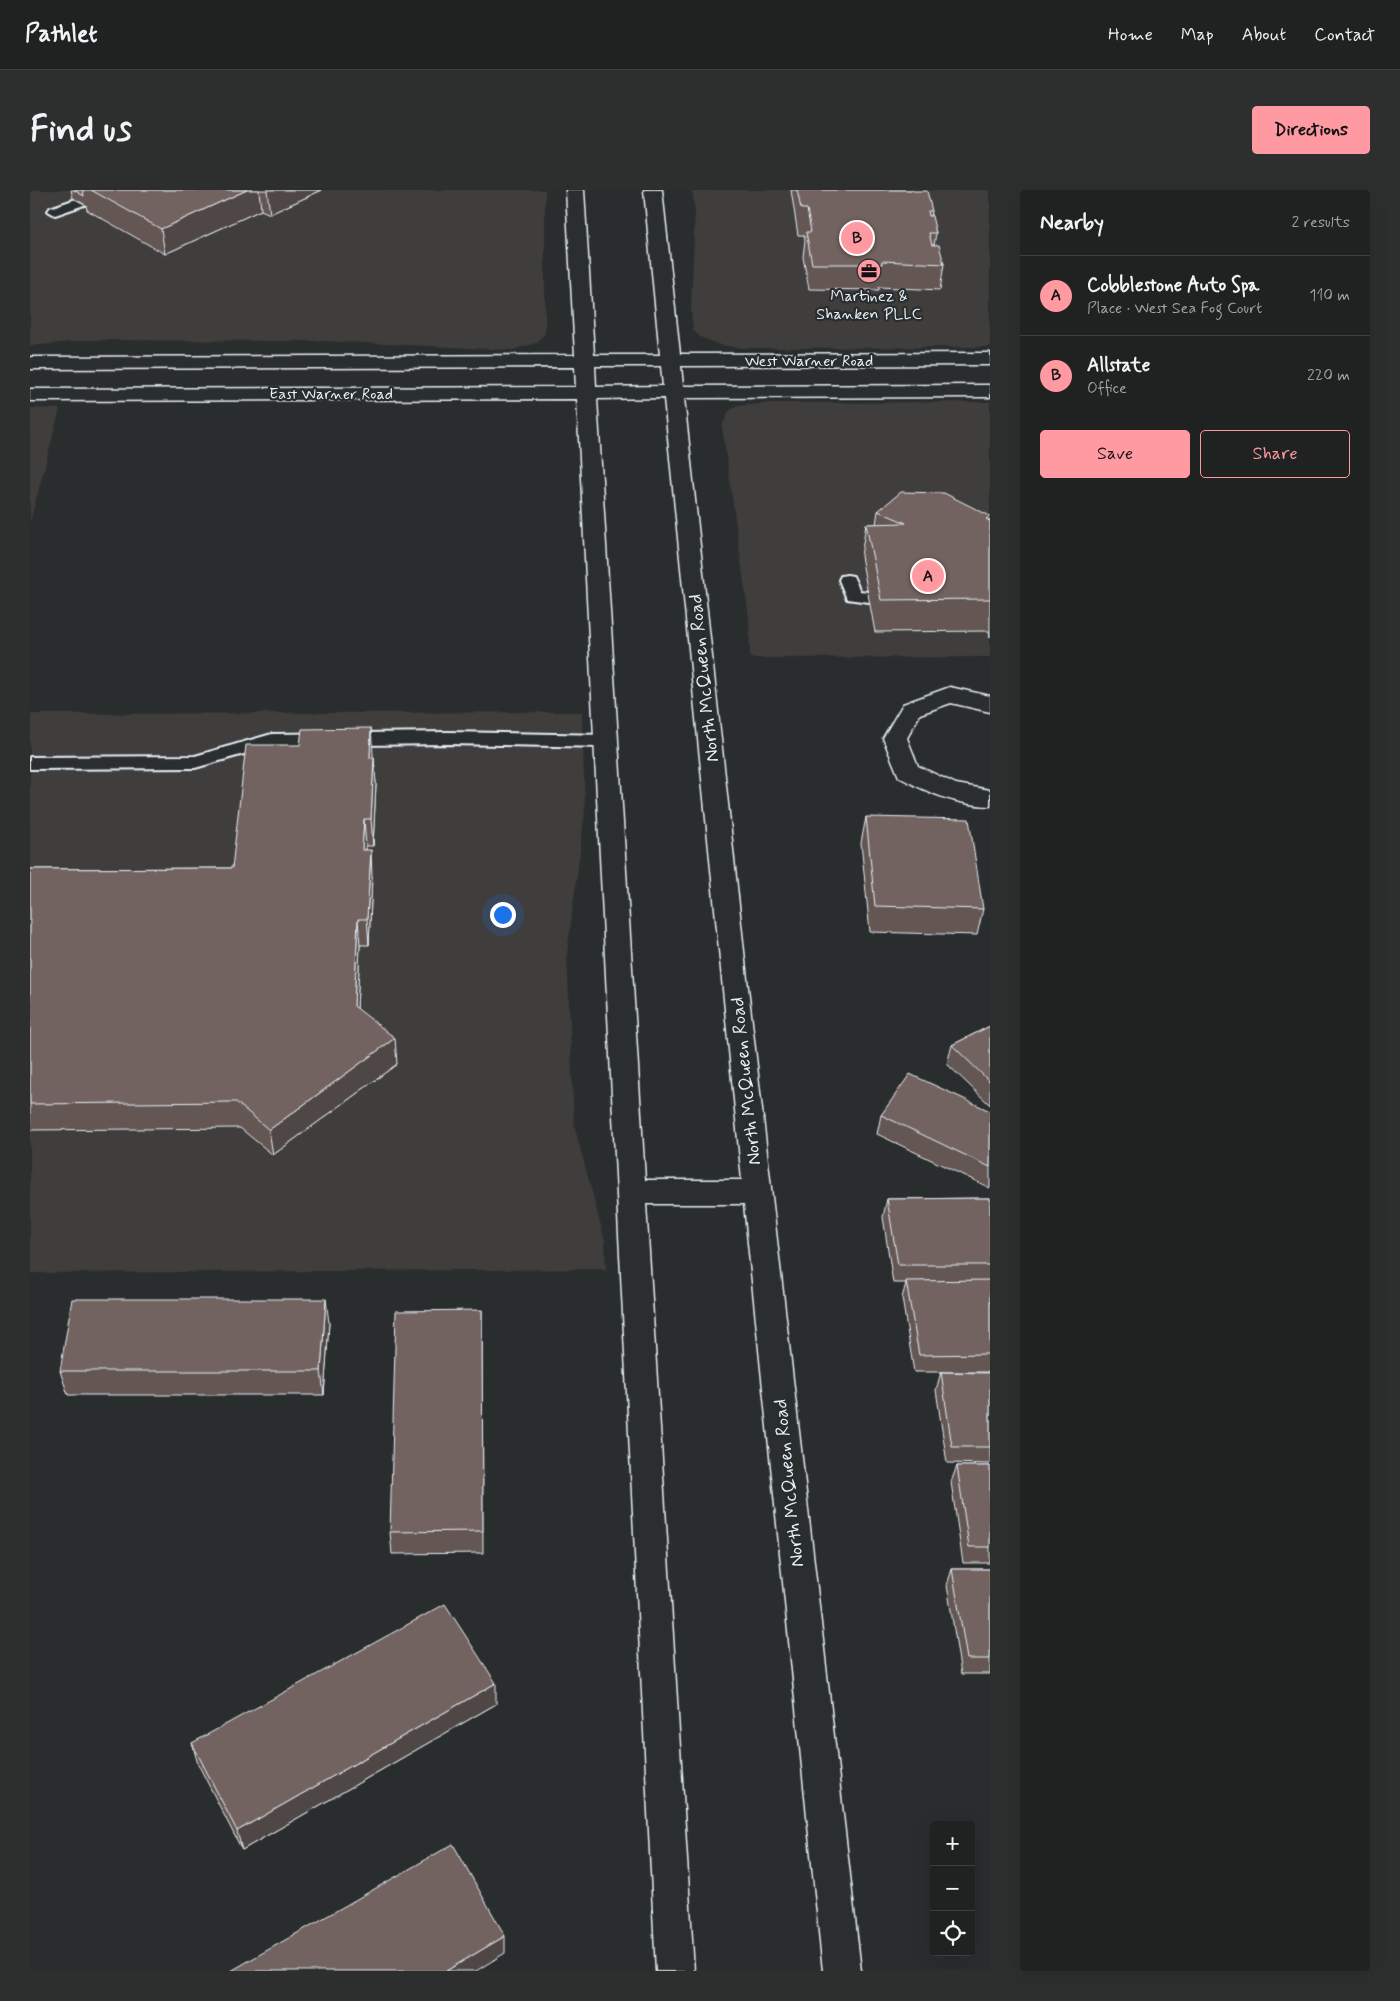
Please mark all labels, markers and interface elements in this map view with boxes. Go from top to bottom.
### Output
text: Pathlet [25,19,97,50]
text: Home [1108,23,1153,47]
text: Map [1181,23,1214,47]
text: About [1242,23,1286,47]
text: Contact [1314,23,1375,47]
button: Directions [1252,106,1370,154]
text: Find us [30,107,132,153]
text: Nearby [1040,209,1104,237]
text: 2 results [1292,212,1350,233]
pin: B [841,219,873,257]
office icon: Martinez & Shanken PLLC [856,258,882,284]
text: Cobblestone Auto Spa [1087,273,1259,298]
text: A [1051,285,1061,306]
text: 110 m [1309,285,1350,306]
place label: Martinez & Shanken PLLC [816,286,922,325]
text: Place · West Sea Fog Court [1087,298,1262,319]
street label: West Warner Road [745,351,873,372]
text: Allstate [1087,353,1150,378]
text: B [1051,365,1061,386]
text: 220 m [1307,365,1350,386]
text: Office [1087,378,1127,399]
street label: East Warner Road [269,384,393,405]
button: Save [1040,430,1190,478]
button: Share [1200,430,1350,478]
pin: A [912,557,944,595]
street label: North McQueen Road [683,593,725,763]
your location [490,902,516,928]
street label: North McQueen Road [725,996,767,1166]
street label: North McQueen Road [768,1398,810,1568]
map controls [930,1821,975,1956]
button: + [930,1821,975,1866]
button: − [930,1866,975,1911]
button: locate [930,1911,975,1956]

